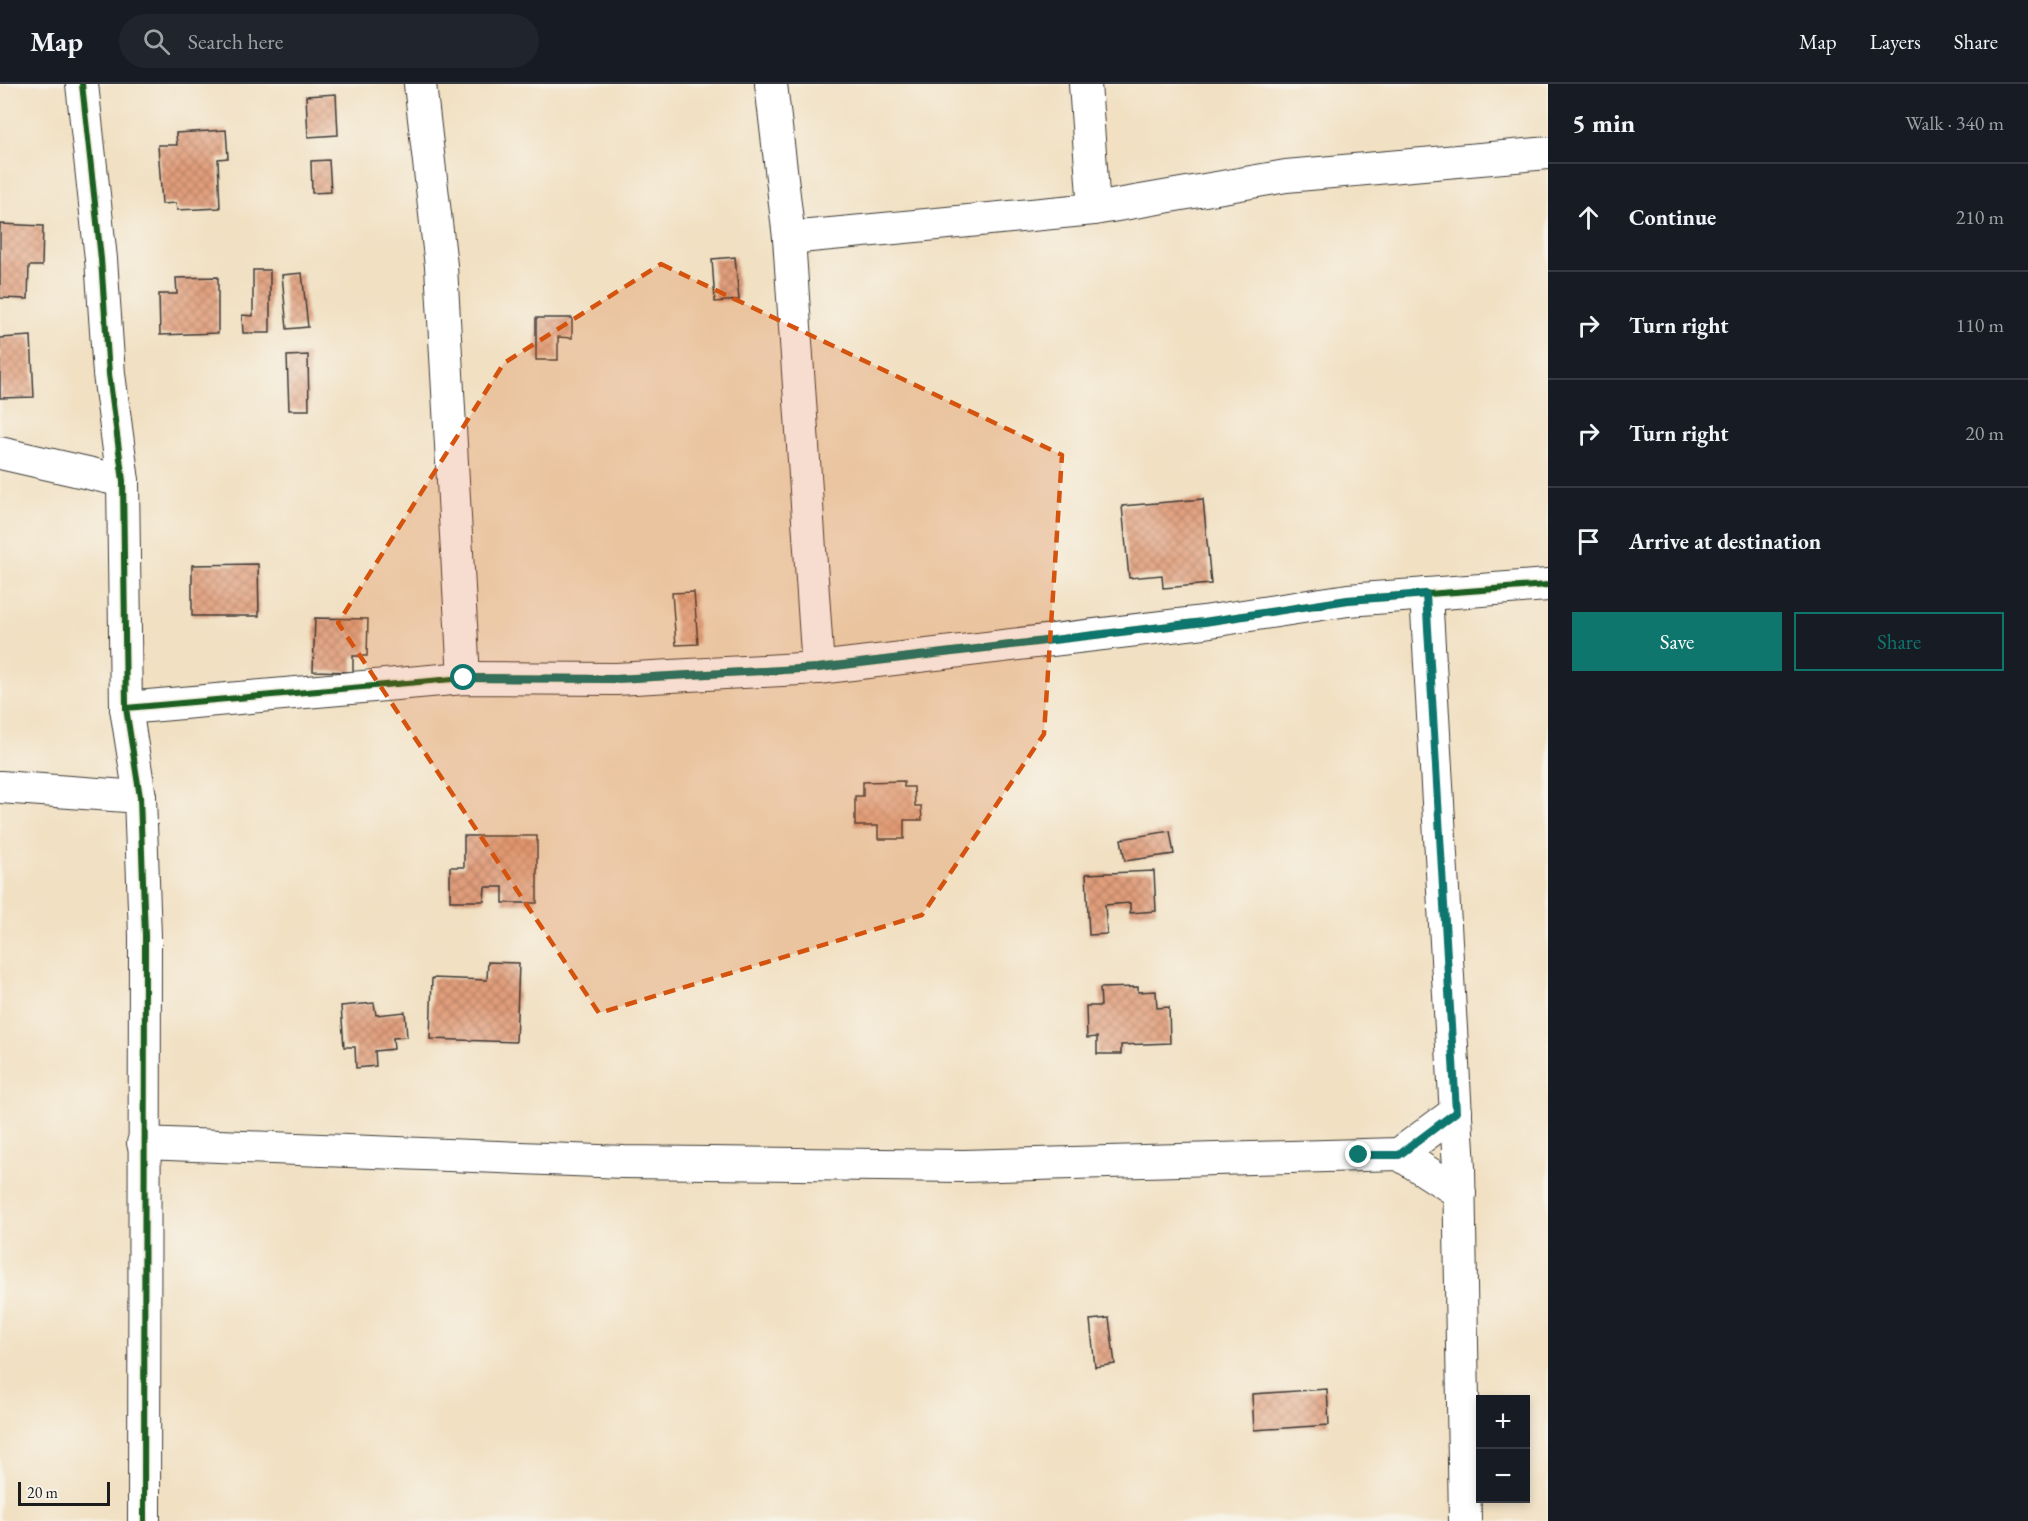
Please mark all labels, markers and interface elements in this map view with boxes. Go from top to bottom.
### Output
search box [119,14,539,68]
text: Map [30,23,83,59]
icon: search [140,25,173,58]
text: Search here [188,27,283,56]
text: Map [1799,28,1837,55]
text: Layers [1870,28,1921,55]
text: Share [1954,28,1998,55]
text: 5 min [1572,106,1635,140]
text: Walk · 340 m [1905,110,2004,136]
icon: ahead [1572,201,1605,234]
text: Continue [1629,203,1716,232]
text: 210 m [1956,204,2004,230]
icon: right [1572,309,1605,342]
text: Turn right [1629,311,1728,340]
text: 110 m [1956,312,2004,338]
icon: right [1572,417,1605,450]
text: Turn right [1629,419,1728,448]
text: 20 m [1965,420,2004,446]
icon: arrive [1572,525,1605,558]
text: Arrive at destination [1629,527,1821,556]
button: Save [1572,612,1782,671]
button: Share [1794,612,2004,671]
route start [450,664,476,690]
route end [1345,1141,1371,1167]
map controls [1476,1395,1530,1503]
button: + [1476,1395,1530,1449]
button: − [1476,1449,1530,1503]
scale bar [18,1479,110,1506]
text: 20 m [27,1482,58,1503]

